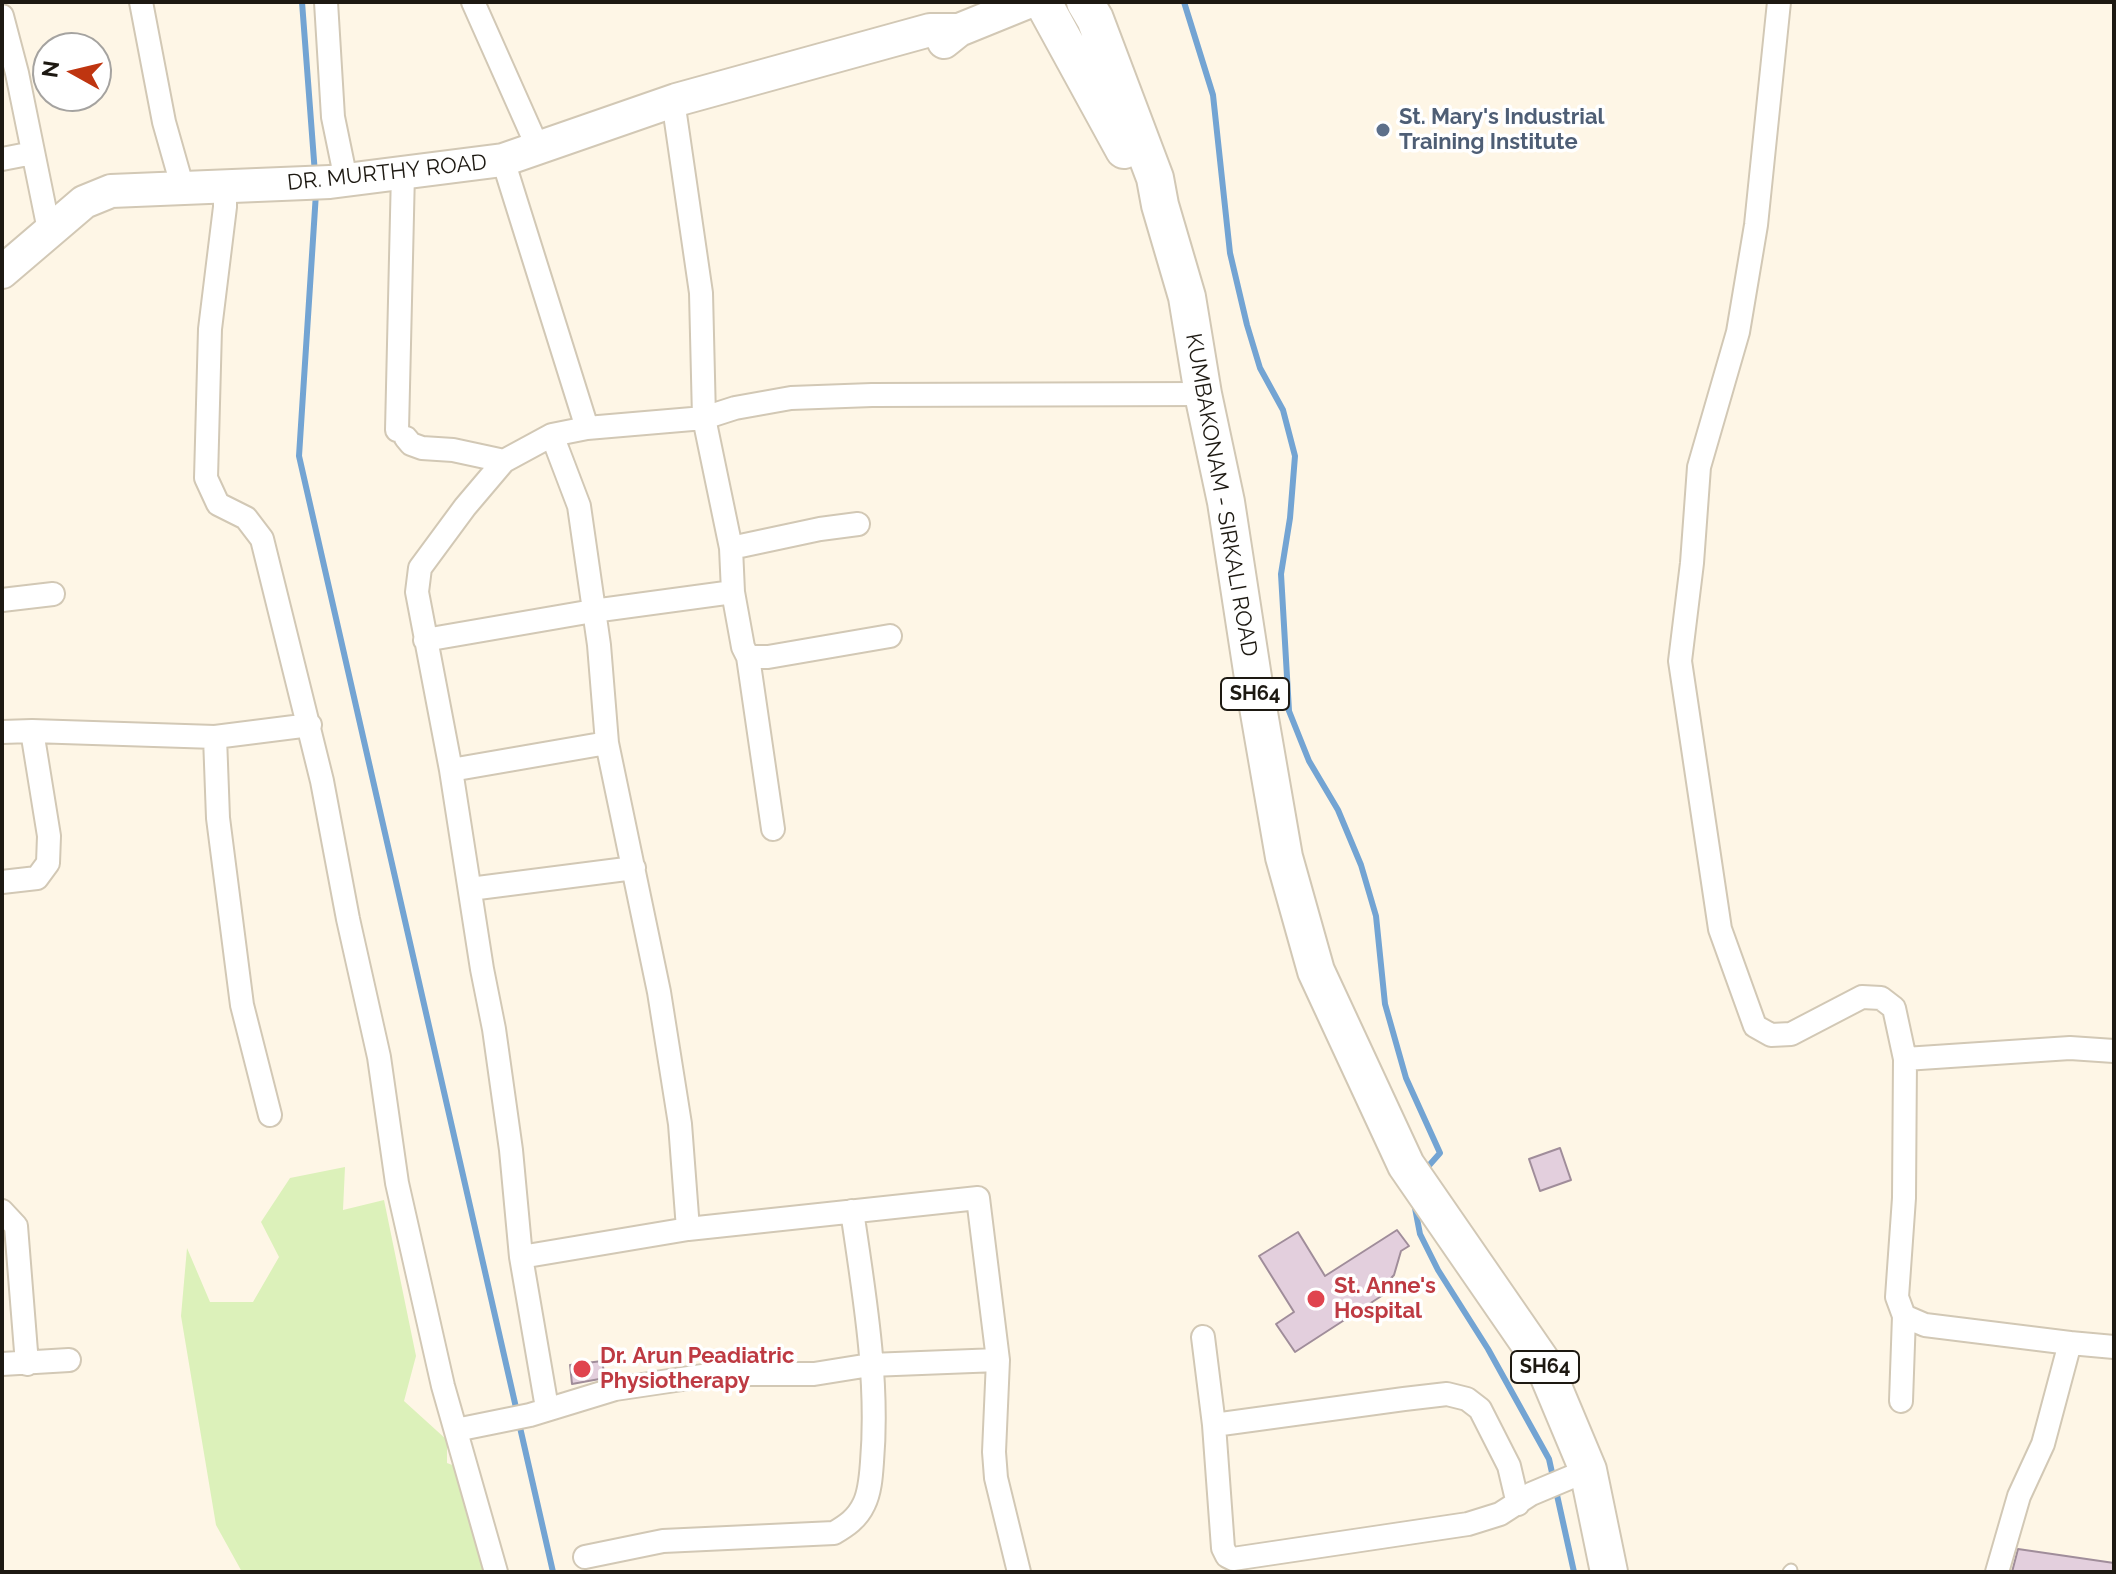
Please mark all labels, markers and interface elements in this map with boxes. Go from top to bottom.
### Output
north arrow [32,32,112,112]
text: N [36,59,64,79]
place label: St. Mary's Industrial Training Institute [1399,104,1604,156]
marker: St. Mary's Industrial Training Institute [1374,121,1392,139]
street label: DR. MURTHY ROAD [286,149,488,197]
street label: KUMBAKONAM - SIRKALI ROAD [1180,331,1262,659]
road number: SH64 [1221,678,1289,710]
place label: St. Anne's Hospital [1334,1273,1436,1324]
marker: St. Anne's Hospital [1305,1288,1327,1310]
place label: Dr. Arun Peadiatric Physiotherapy [600,1343,794,1394]
road number: SH64 [1511,1351,1579,1383]
marker: Dr. Arun Peadiatric Physiotherapy [571,1358,593,1380]

